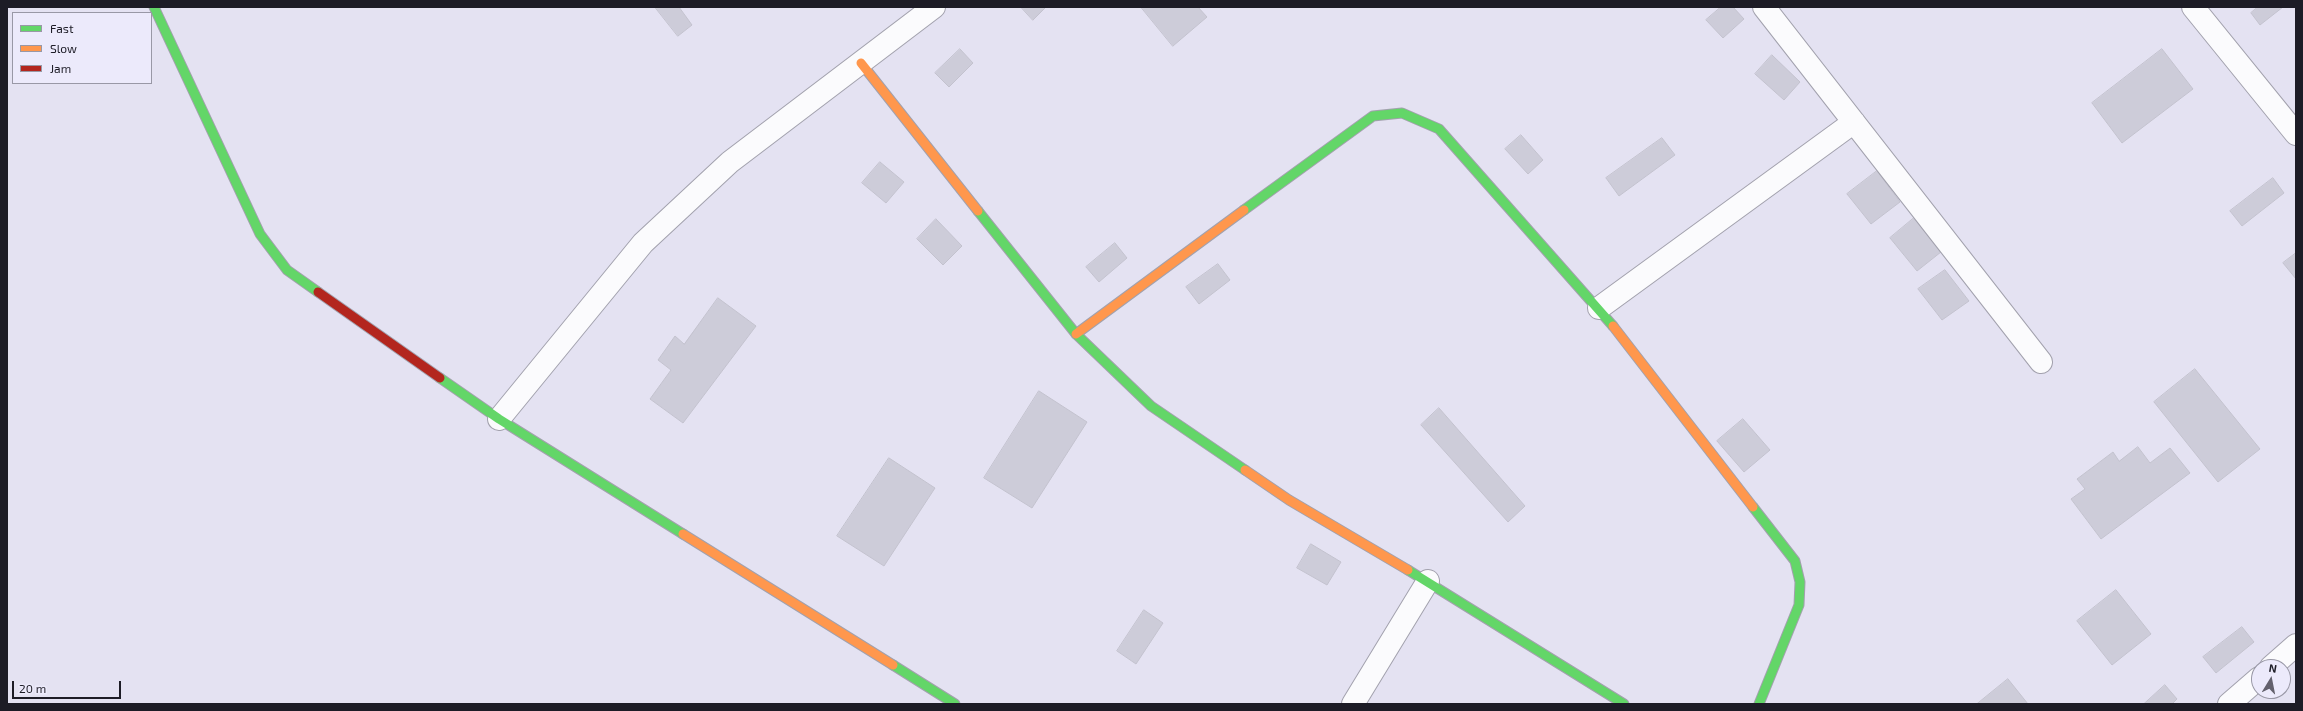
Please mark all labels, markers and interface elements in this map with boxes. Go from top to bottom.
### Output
legend [12,12,152,84]
text: Fast [50,21,73,35]
text: Slow [50,41,77,55]
text: Jam [50,61,71,75]
north arrow [2251,659,2291,699]
text: N [2268,661,2278,675]
scale bar [14,673,123,699]
text: 20 m [19,681,46,695]

